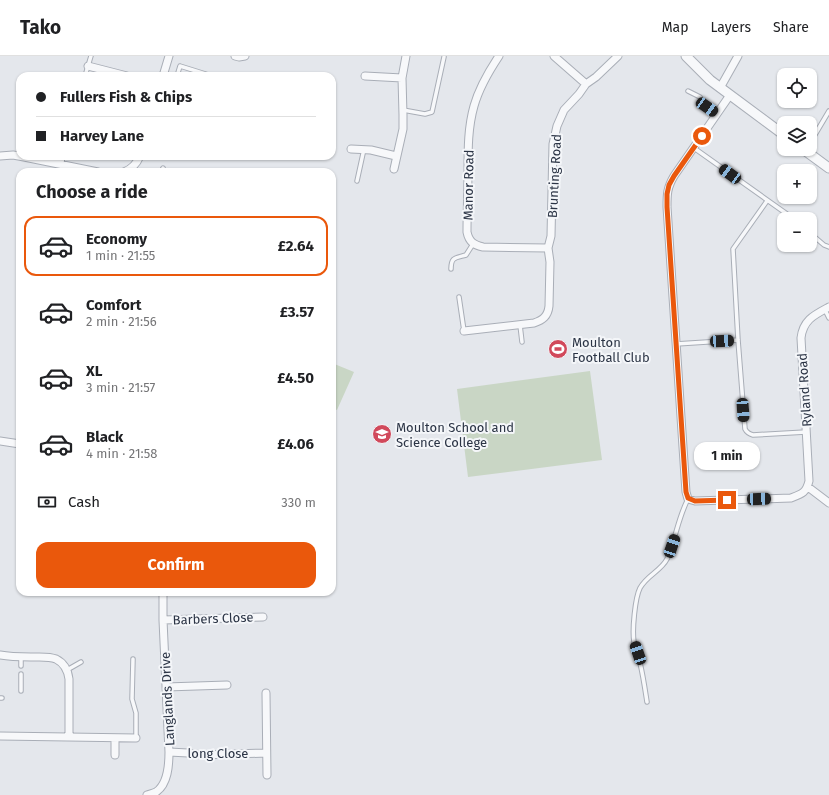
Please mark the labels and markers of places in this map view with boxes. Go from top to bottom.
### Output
place label: Moulton Football Club [572,335,650,365]
sports icon: Moulton Football Club [547,338,569,360]
place label: Moulton School and Science College [396,420,514,450]
school or university icon: Moulton School and Science College [371,423,393,445]

